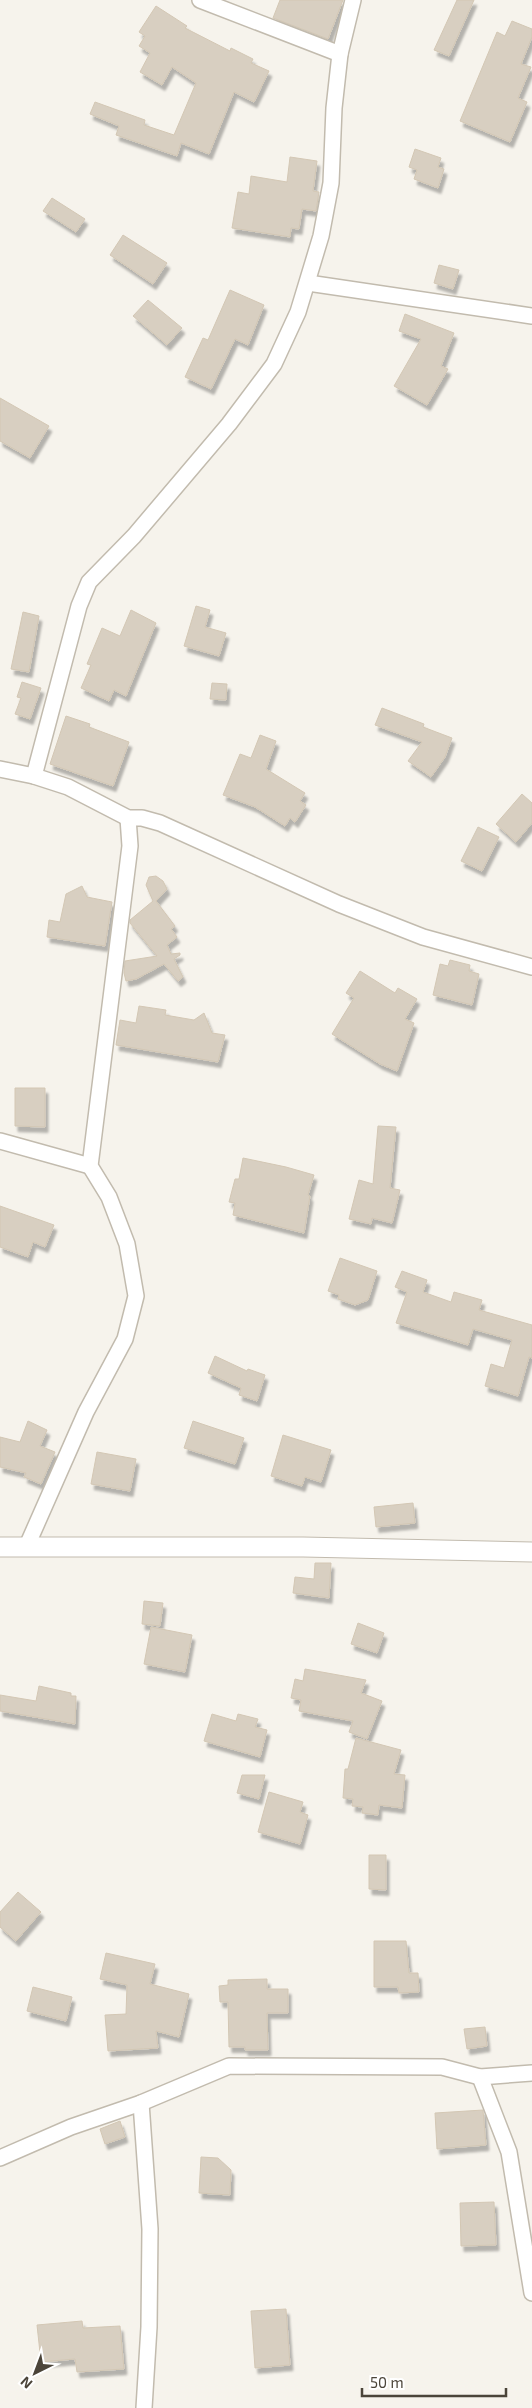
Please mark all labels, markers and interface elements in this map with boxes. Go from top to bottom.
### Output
north arrow [10,2348,60,2398]
scale bar [362,2366,506,2398]
text: N [17,2373,35,2393]
text: 50 m [370,2373,404,2391]

